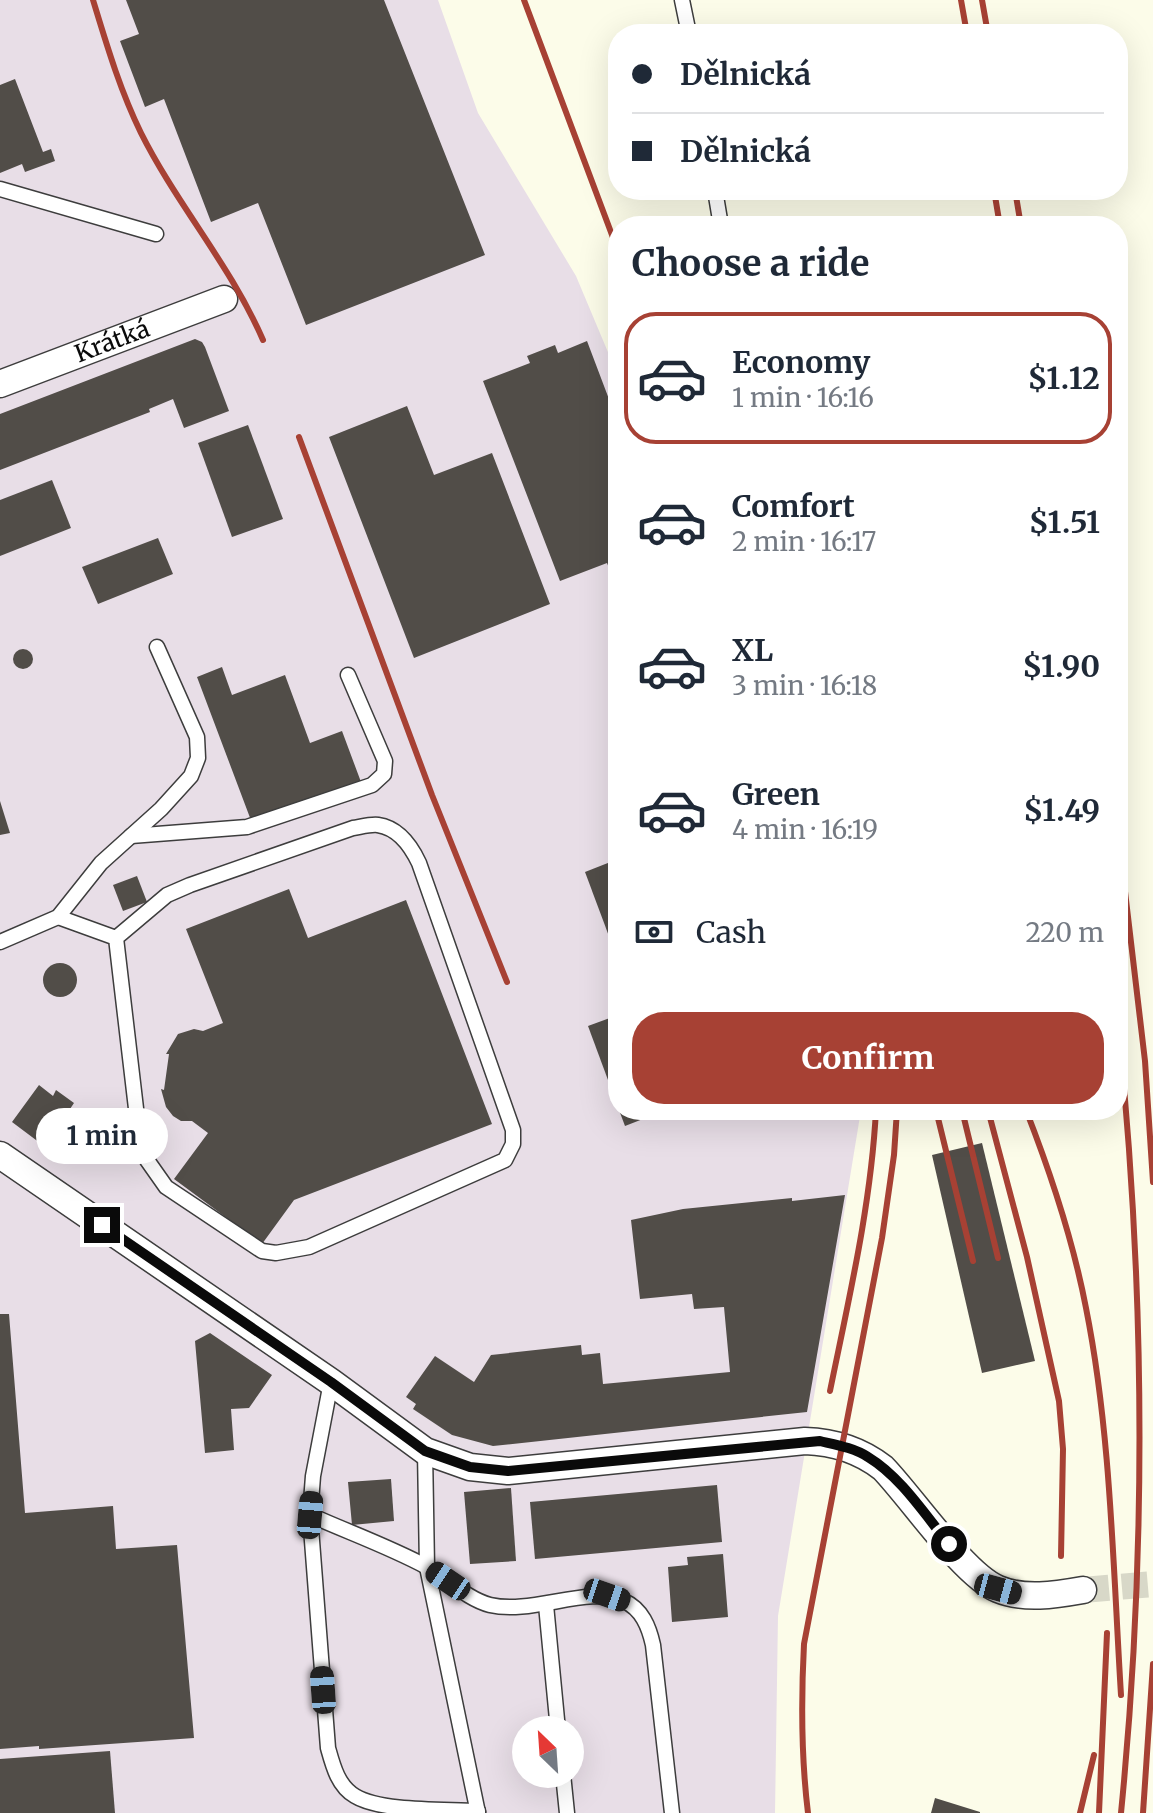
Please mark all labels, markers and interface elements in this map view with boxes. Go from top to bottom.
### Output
text: Dělnická [680,55,811,93]
text: Dělnická [680,132,811,170]
text: Choose a ride [632,241,869,286]
street label: Krátká [70,313,154,369]
icon: car [636,342,708,414]
text: Economy [732,343,870,381]
text: $1.12 [1028,359,1100,397]
text: 1 min · 16:16 [732,381,874,414]
icon: car [636,486,708,558]
text: Comfort [732,487,855,525]
text: $1.51 [1029,503,1100,541]
text: 2 min · 16:17 [732,525,876,558]
icon: car [636,630,708,702]
text: XL [732,631,773,669]
text: $1.90 [1022,647,1100,685]
text: 3 min · 16:18 [732,669,877,702]
icon: car [636,774,708,846]
text: Green [732,775,820,813]
text: $1.49 [1023,791,1100,829]
text: 4 min · 16:19 [732,813,878,846]
icon: cash [632,910,676,954]
text: Cash [696,913,766,951]
text: 220 m [1025,916,1104,949]
button: Confirm [632,1012,1104,1104]
callout: 1 min [36,1109,168,1165]
text: 1 min [67,1119,137,1152]
route end [84,1207,120,1243]
car [296,1490,324,1540]
route start [931,1526,967,1562]
car [421,1558,475,1604]
car [972,1571,1024,1607]
car [580,1576,634,1614]
car [309,1665,337,1715]
north arrow [512,1716,584,1788]
map controls [512,1716,584,1788]

